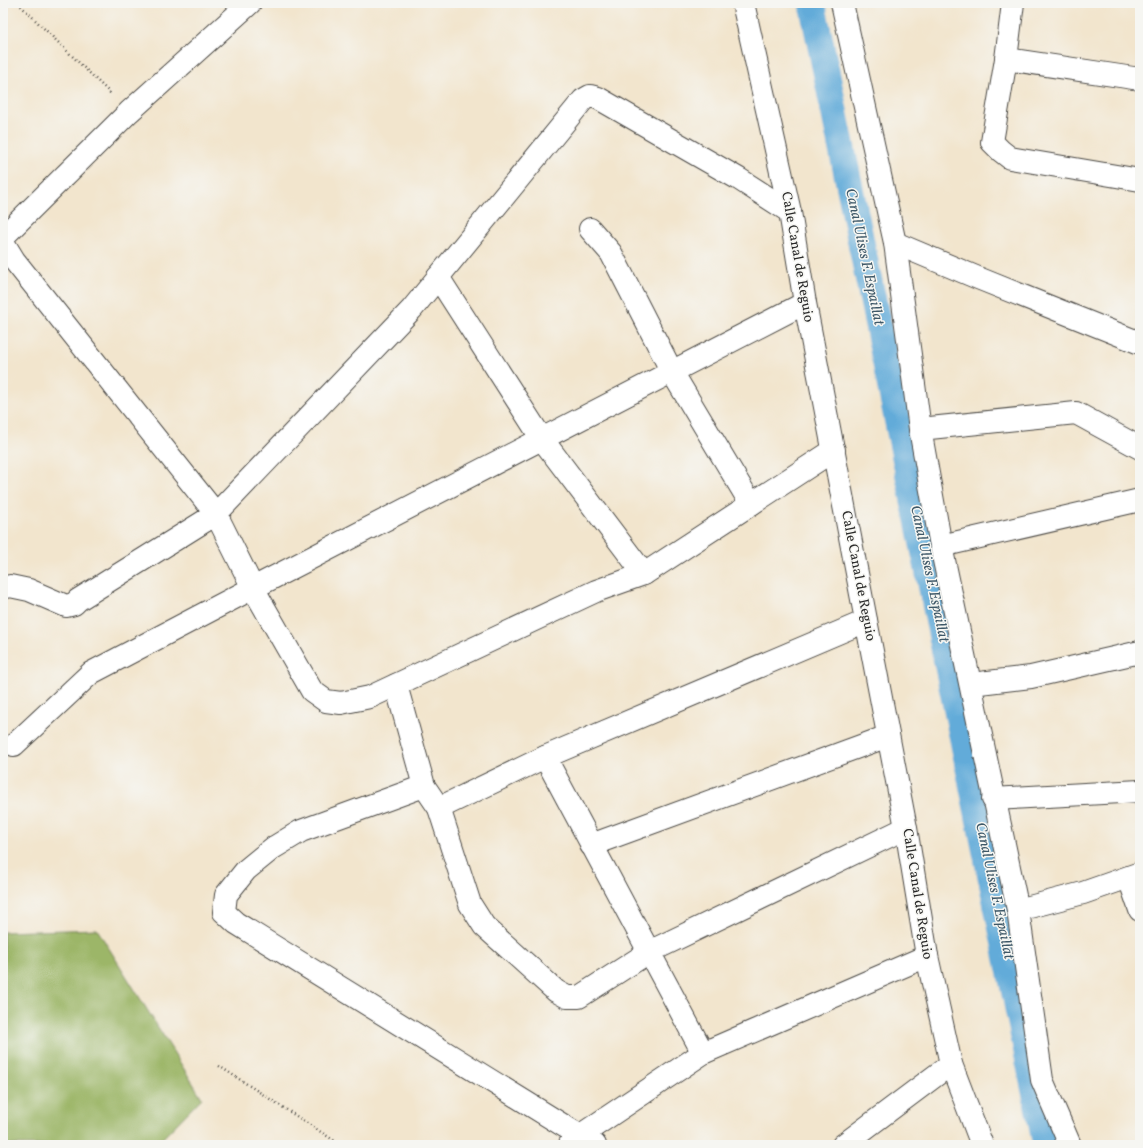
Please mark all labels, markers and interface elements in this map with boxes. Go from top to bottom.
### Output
water label: Canal Ulises F. Espaillat [839,187,889,329]
street label: Calle Canal de Reguio [776,190,818,324]
water label: Canal Ulises F. Espaillat [904,504,954,646]
street label: Calle Canal de Reguio [836,509,880,643]
water label: Canal Ulises F. Espaillat [969,821,1019,963]
street label: Calle Canal de Reguio [897,827,937,961]

